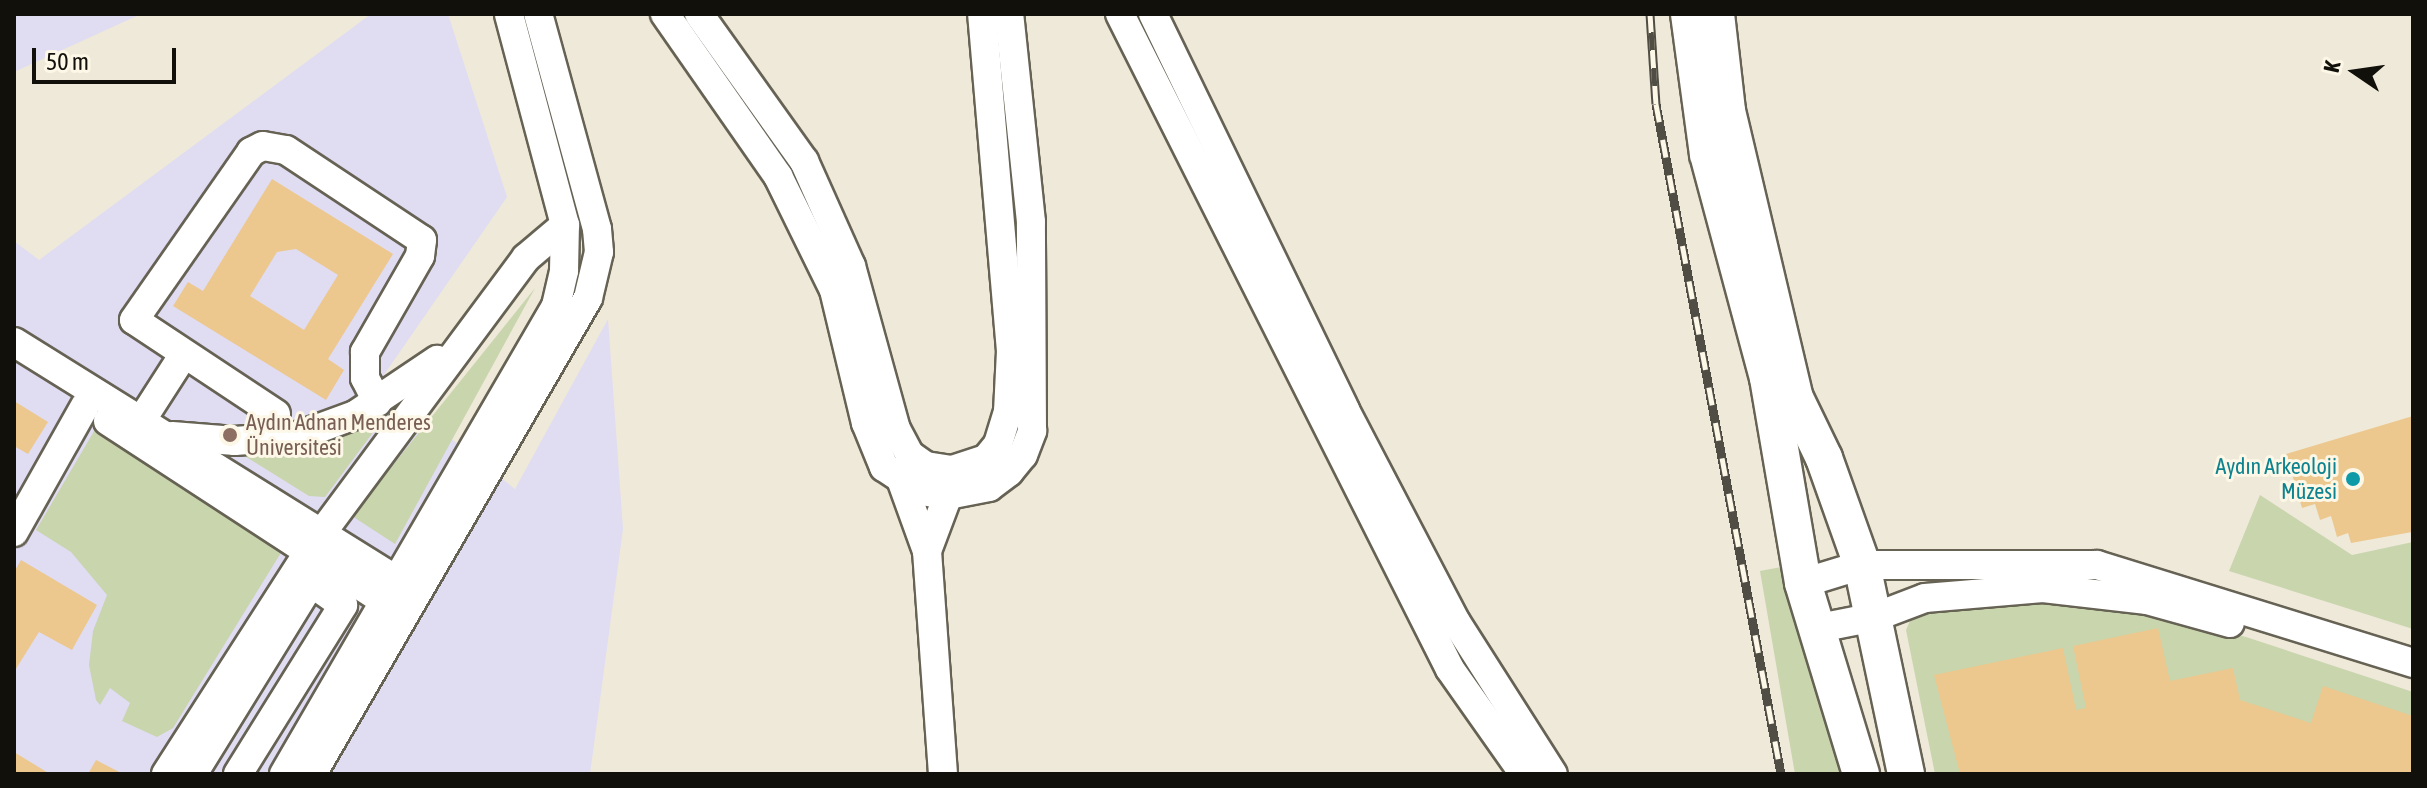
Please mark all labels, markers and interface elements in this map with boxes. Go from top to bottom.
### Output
scale bar [36,32,180,82]
north arrow [2315,32,2395,112]
text: 50 m [46,48,89,75]
text: K [2318,58,2345,75]
place label: Aydın Adnan Menderes Üniversitesi [246,409,431,460]
marker: Aydın Adnan Menderes Üniversitesi [221,426,239,444]
place label: Aydın Arkeoloji Müzesi [2215,453,2337,504]
marker: Aydın Arkeoloji Müzesi [2344,470,2362,488]

